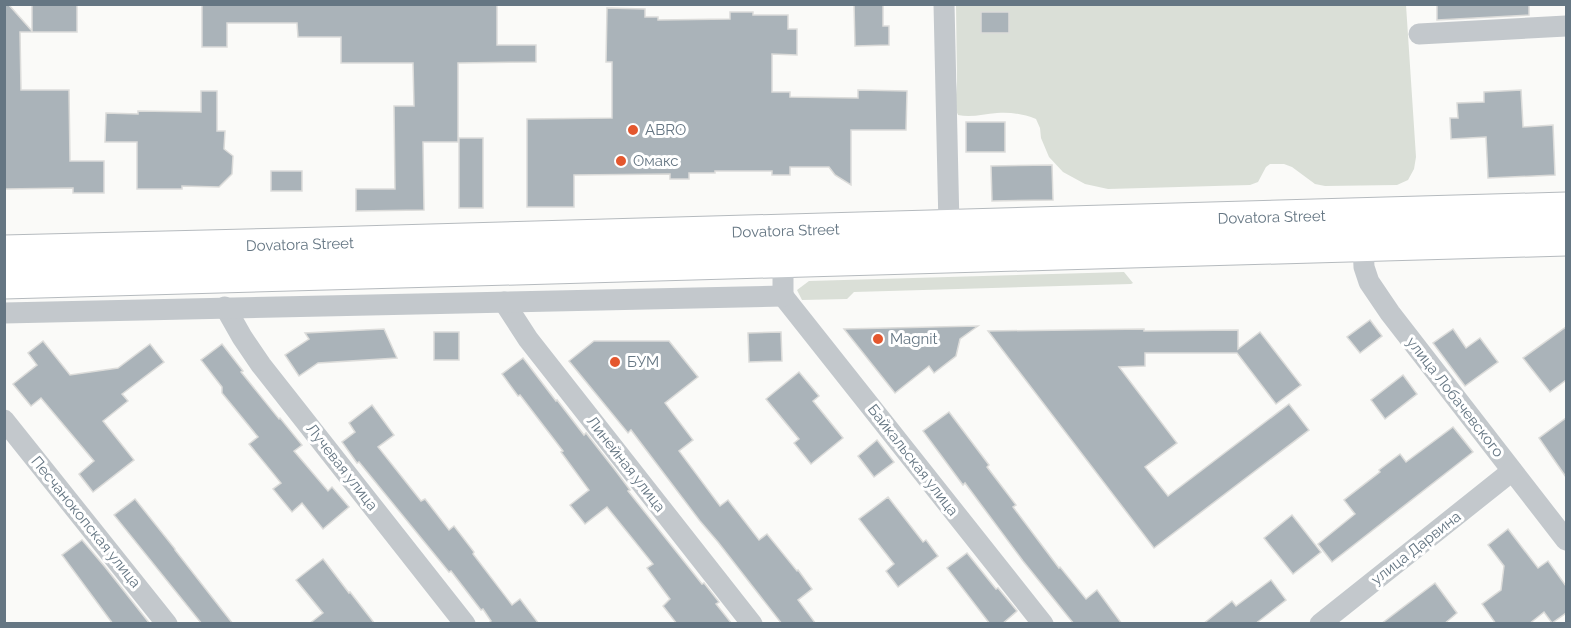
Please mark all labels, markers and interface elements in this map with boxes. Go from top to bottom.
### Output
place label: ABRO [645,121,686,139]
marker: ABRO [626,123,640,137]
place label: Омакс [633,152,679,170]
marker: Омакс [614,154,628,168]
street label: Dovatora Street [1217,207,1326,228]
street label: Dovatora Street [731,220,840,241]
street label: Dovatora Street [246,234,354,255]
place label: Magnit [890,330,938,348]
marker: Magnit [871,332,885,346]
street label: улица Лобачевского [1402,333,1508,461]
place label: БУМ [627,353,659,371]
marker: БУМ [608,355,622,369]
street label: Байкальская улица [864,401,962,519]
street label: Линейная улица [583,412,669,516]
street label: Лучевая улица [302,420,382,514]
street label: Песчанокопская улица [27,453,145,591]
street label: улица Дарвина [1368,507,1464,589]

